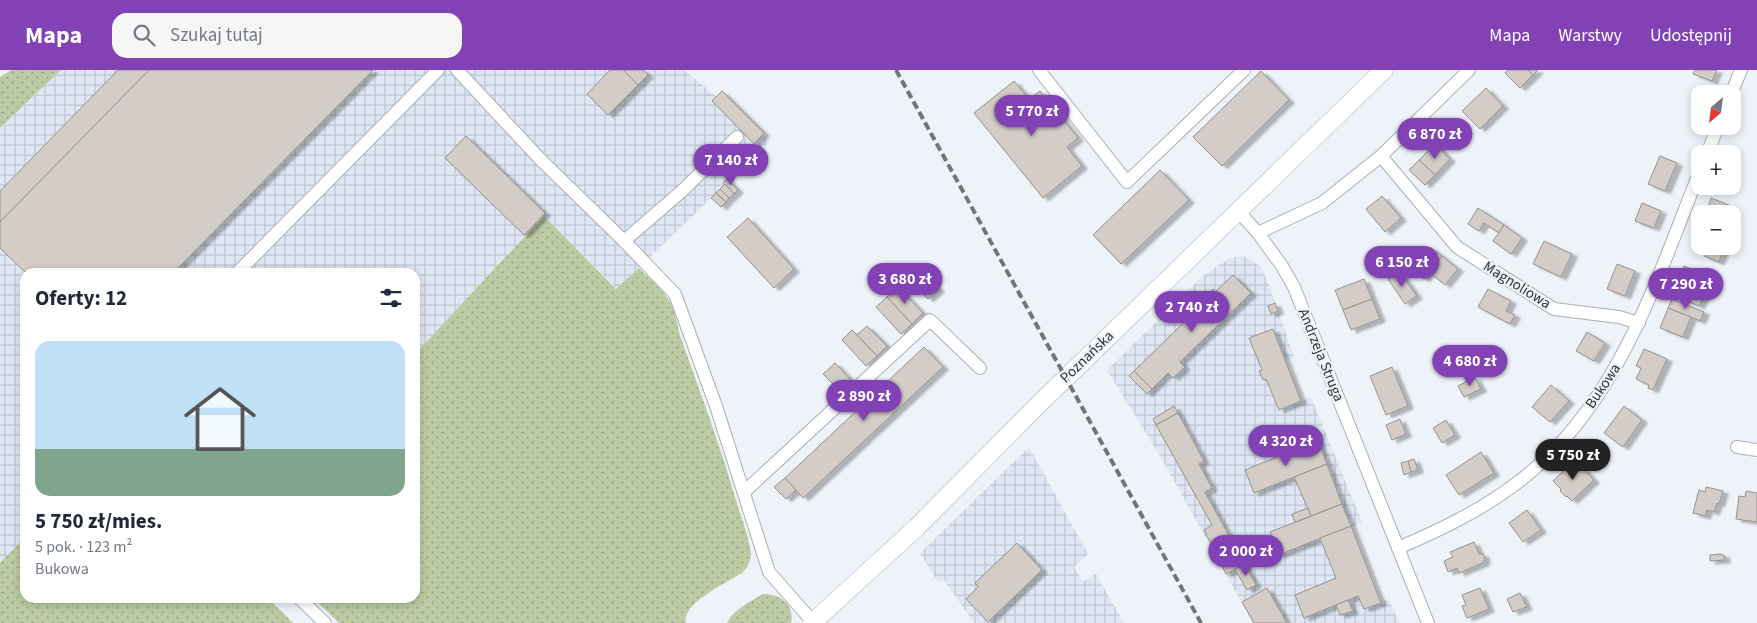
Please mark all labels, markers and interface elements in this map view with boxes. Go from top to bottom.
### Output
search box [112,13,462,58]
text: Mapa [25,18,82,53]
icon: search [130,21,158,49]
text: Szukaj tutaj [170,22,263,49]
text: Mapa [1489,23,1530,48]
text: Warstwy [1558,23,1622,48]
text: Udostępnij [1650,23,1732,48]
north arrow [1691,85,1741,135]
map controls [1691,85,1741,255]
pin: 5 770 zł [980,94,1084,137]
text: 5 770 zł [1005,100,1059,122]
pin: 6 870 zł [1383,118,1487,160]
text: 6 870 zł [1408,123,1462,145]
pin: 7 140 zł [679,144,783,186]
button: + [1691,145,1741,195]
text: 7 140 zł [704,149,758,171]
button: − [1691,205,1741,255]
pin: 6 150 zł [1350,246,1454,288]
text: 6 150 zł [1375,251,1429,273]
street label: Magnoliowa [1479,256,1555,314]
pin: 3 680 zł [853,262,957,305]
text: 3 680 zł [878,268,932,290]
pin: 7 290 zł [1634,268,1738,310]
text: 7 290 zł [1659,273,1713,295]
text: Oferty: 12 [35,283,127,313]
icon: filters [377,284,405,312]
pin: 2 740 zł [1140,290,1244,333]
text: 2 740 zł [1165,296,1219,318]
street label: Andrzeja Struga [1293,305,1349,405]
street label: Poznańska [1055,326,1119,388]
pin: 4 680 zł [1418,344,1522,387]
text: 4 680 zł [1443,350,1497,372]
street label: Bukowa [1580,359,1626,413]
icon: home [175,374,265,464]
pin: 2 890 zł [812,380,916,422]
text: 2 890 zł [837,385,891,407]
pin: 4 320 zł [1234,424,1338,467]
text: 4 320 zł [1259,430,1313,452]
pin: 5 750 zł [1521,438,1625,481]
text: 5 750 zł [1546,444,1600,466]
text: 5 750 zł/mies. [35,506,162,536]
pin: 2 000 zł [1194,534,1298,577]
text: 5 pok. · 123 m² [35,536,132,558]
text: 2 000 zł [1219,540,1273,562]
text: Bukowa [35,558,89,580]

